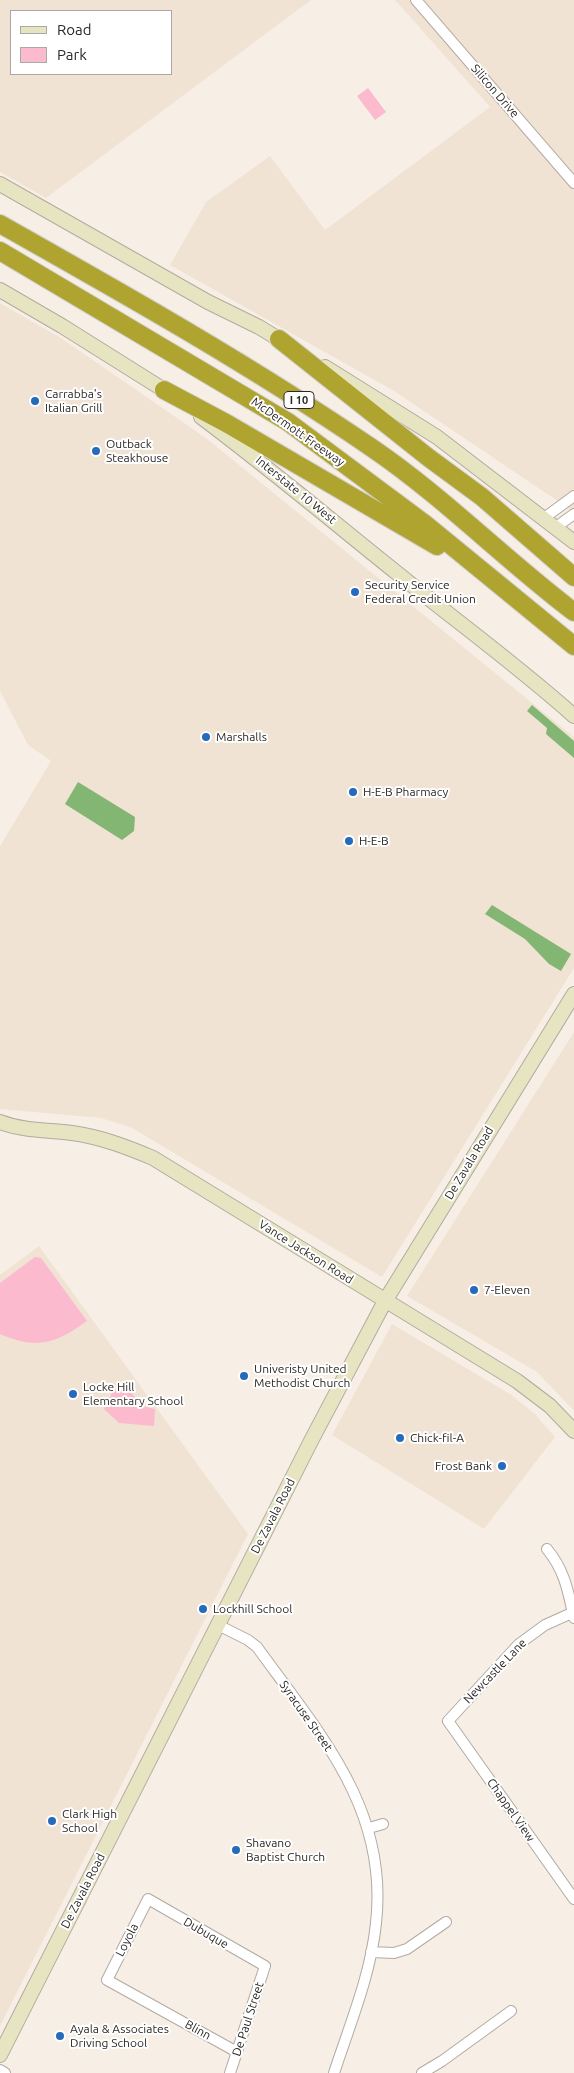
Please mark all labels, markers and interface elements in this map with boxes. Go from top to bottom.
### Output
legend [10,10,172,75]
text: Road [57,21,92,38]
text: Park [57,46,87,63]
street label: Silicon Drive [468,61,522,121]
place label: Carrabba's Italian Grill [45,387,102,415]
road number: I 10 [284,392,314,408]
street label: McDermott Freeway [249,394,347,470]
marker: Carrabba's Italian Grill [29,395,41,407]
place label: Outback Steakhouse [106,437,168,465]
marker: Outback Steakhouse [90,445,102,457]
street label: Interstate 10 West [253,453,339,527]
place label: Security Service Federal Credit Union [365,578,476,606]
marker: Security Service Federal Credit Union [349,586,361,598]
place label: Marshalls [216,730,267,744]
marker: Marshalls [200,731,212,743]
place label: H-E-B Pharmacy [363,785,448,799]
marker: H-E-B Pharmacy [347,786,359,798]
place label: H-E-B [359,834,389,848]
marker: H-E-B [343,835,355,847]
street label: De Zavala Road [442,1124,496,1202]
street label: Vance Jackson Road [256,1217,356,1287]
place label: 7-Eleven [484,1283,530,1297]
marker: 7-Eleven [468,1284,480,1296]
place label: Univeristy United Methodist Church [254,1362,350,1390]
marker: Univeristy United Methodist Church [238,1370,250,1382]
place label: Locke Hill Elementary School [83,1380,183,1408]
marker: Locke Hill Elementary School [67,1388,79,1400]
place label: Chick-fil-A [410,1431,464,1445]
marker: Chick-fil-A [394,1432,406,1444]
place label: Frost Bank [435,1459,492,1473]
marker: Frost Bank [496,1460,508,1472]
street label: De Zavala Road [248,1476,298,1556]
place label: Lockhill School [213,1602,292,1616]
marker: Lockhill School [197,1603,209,1615]
street label: Newcastle Lane [461,1636,529,1706]
street label: Syracuse Street [276,1678,336,1754]
street label: Chappel View [484,1776,538,1844]
place label: Clark High School [62,1807,117,1835]
marker: Clark High School [46,1815,58,1827]
place label: Shavano Baptist Church [246,1836,325,1864]
marker: Shavano Baptist Church [230,1844,242,1856]
street label: De Zavala Road [58,1851,108,1931]
street label: Dubuque [181,1914,231,1952]
street label: Loyola [113,1921,141,1959]
street label: De Paul Street [229,1980,267,2058]
street label: Blinn [183,2017,213,2043]
place label: Ayala & Associates Driving School [70,2022,169,2050]
marker: Ayala & Associates Driving School [54,2030,66,2042]

